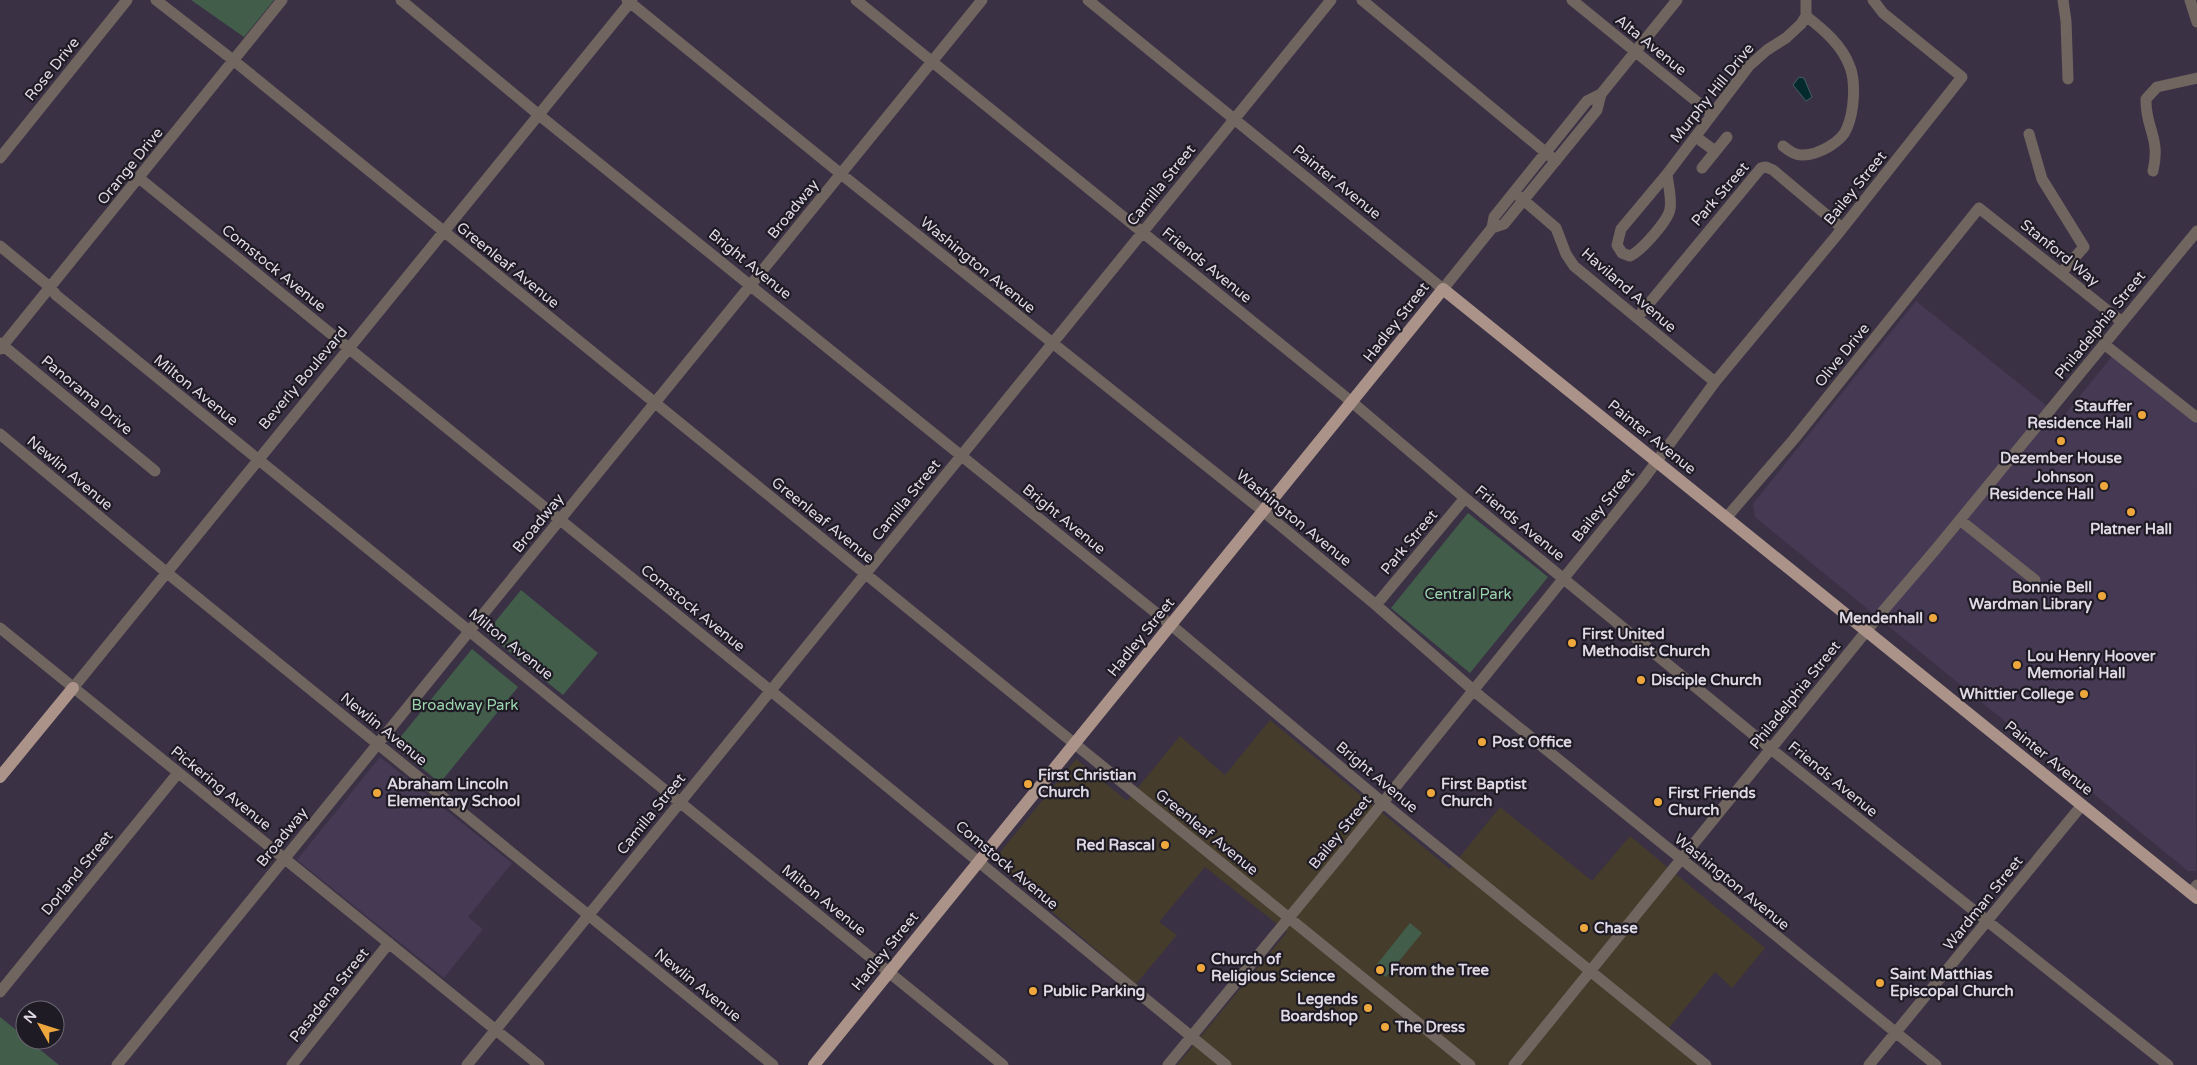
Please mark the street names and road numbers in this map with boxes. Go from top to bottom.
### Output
street label: Alta Avenue [1612,11,1690,79]
street label: Rose Drive [21,34,83,104]
street label: Murphy Hill Drive [1666,40,1758,146]
street label: Orange Drive [93,124,167,208]
street label: Camilla Street [1123,141,1199,229]
street label: Painter Avenue [1289,141,1385,223]
street label: Bailey Street [1820,147,1890,228]
street label: Park Street [1687,158,1753,230]
street label: Broadway [764,176,822,242]
street label: Washington Avenue [917,213,1039,317]
street label: Stanford Way [2017,216,2103,290]
street label: Greenleaf Avenue [453,218,563,312]
street label: Comstock Avenue [218,221,330,315]
street label: Friends Avenue [1159,223,1255,307]
street label: Bright Avenue [705,225,795,303]
street label: Haviland Avenue [1578,244,1680,336]
street label: Philadelphia Street [2051,267,2149,383]
street label: Hadley Street [1359,278,1433,365]
street label: Olive Drive [1811,320,1873,390]
street label: Beverly Boulevard [255,323,351,433]
street label: Milton Avenue [150,351,242,429]
street label: Panorama Drive [38,352,136,438]
street label: Painter Avenue [1604,396,1700,478]
street label: Newlin Avenue [23,432,117,514]
street label: Camilla Street [868,456,944,544]
street label: Bailey Street [1568,464,1638,545]
street label: Washington Avenue [1233,466,1355,570]
street label: Greenleaf Avenue [768,473,878,567]
street label: Bright Avenue [1019,480,1109,558]
street label: Friends Avenue [1472,481,1568,565]
street label: Broadway [509,490,567,556]
street label: Park Street [1377,506,1441,578]
street label: Comstock Avenue [637,561,749,655]
street label: Hadley Street [1104,594,1178,680]
street label: Milton Avenue [465,605,557,683]
street label: Philadelphia Street [1746,637,1844,753]
street label: Newlin Avenue [337,689,431,769]
street label: Painter Avenue [2001,717,2097,799]
street label: Bright Avenue [1332,737,1422,817]
street label: Friends Avenue [1785,737,1881,821]
street label: Pickering Avenue [167,742,275,834]
street label: Camilla Street [613,770,689,858]
street label: Greenleaf Avenue [1152,785,1262,879]
street label: Bailey Street [1305,791,1375,872]
street label: Broadway [253,804,311,870]
street label: Comstock Avenue [952,817,1062,913]
street label: Dorland Street [37,827,117,919]
street label: Washington Avenue [1671,830,1793,934]
street label: Wardman Street [1939,852,2027,954]
street label: Milton Avenue [778,861,870,939]
street label: Hadley Street [848,908,922,994]
street label: Pasadena Street [285,944,373,1046]
street label: Newlin Avenue [651,945,745,1025]

